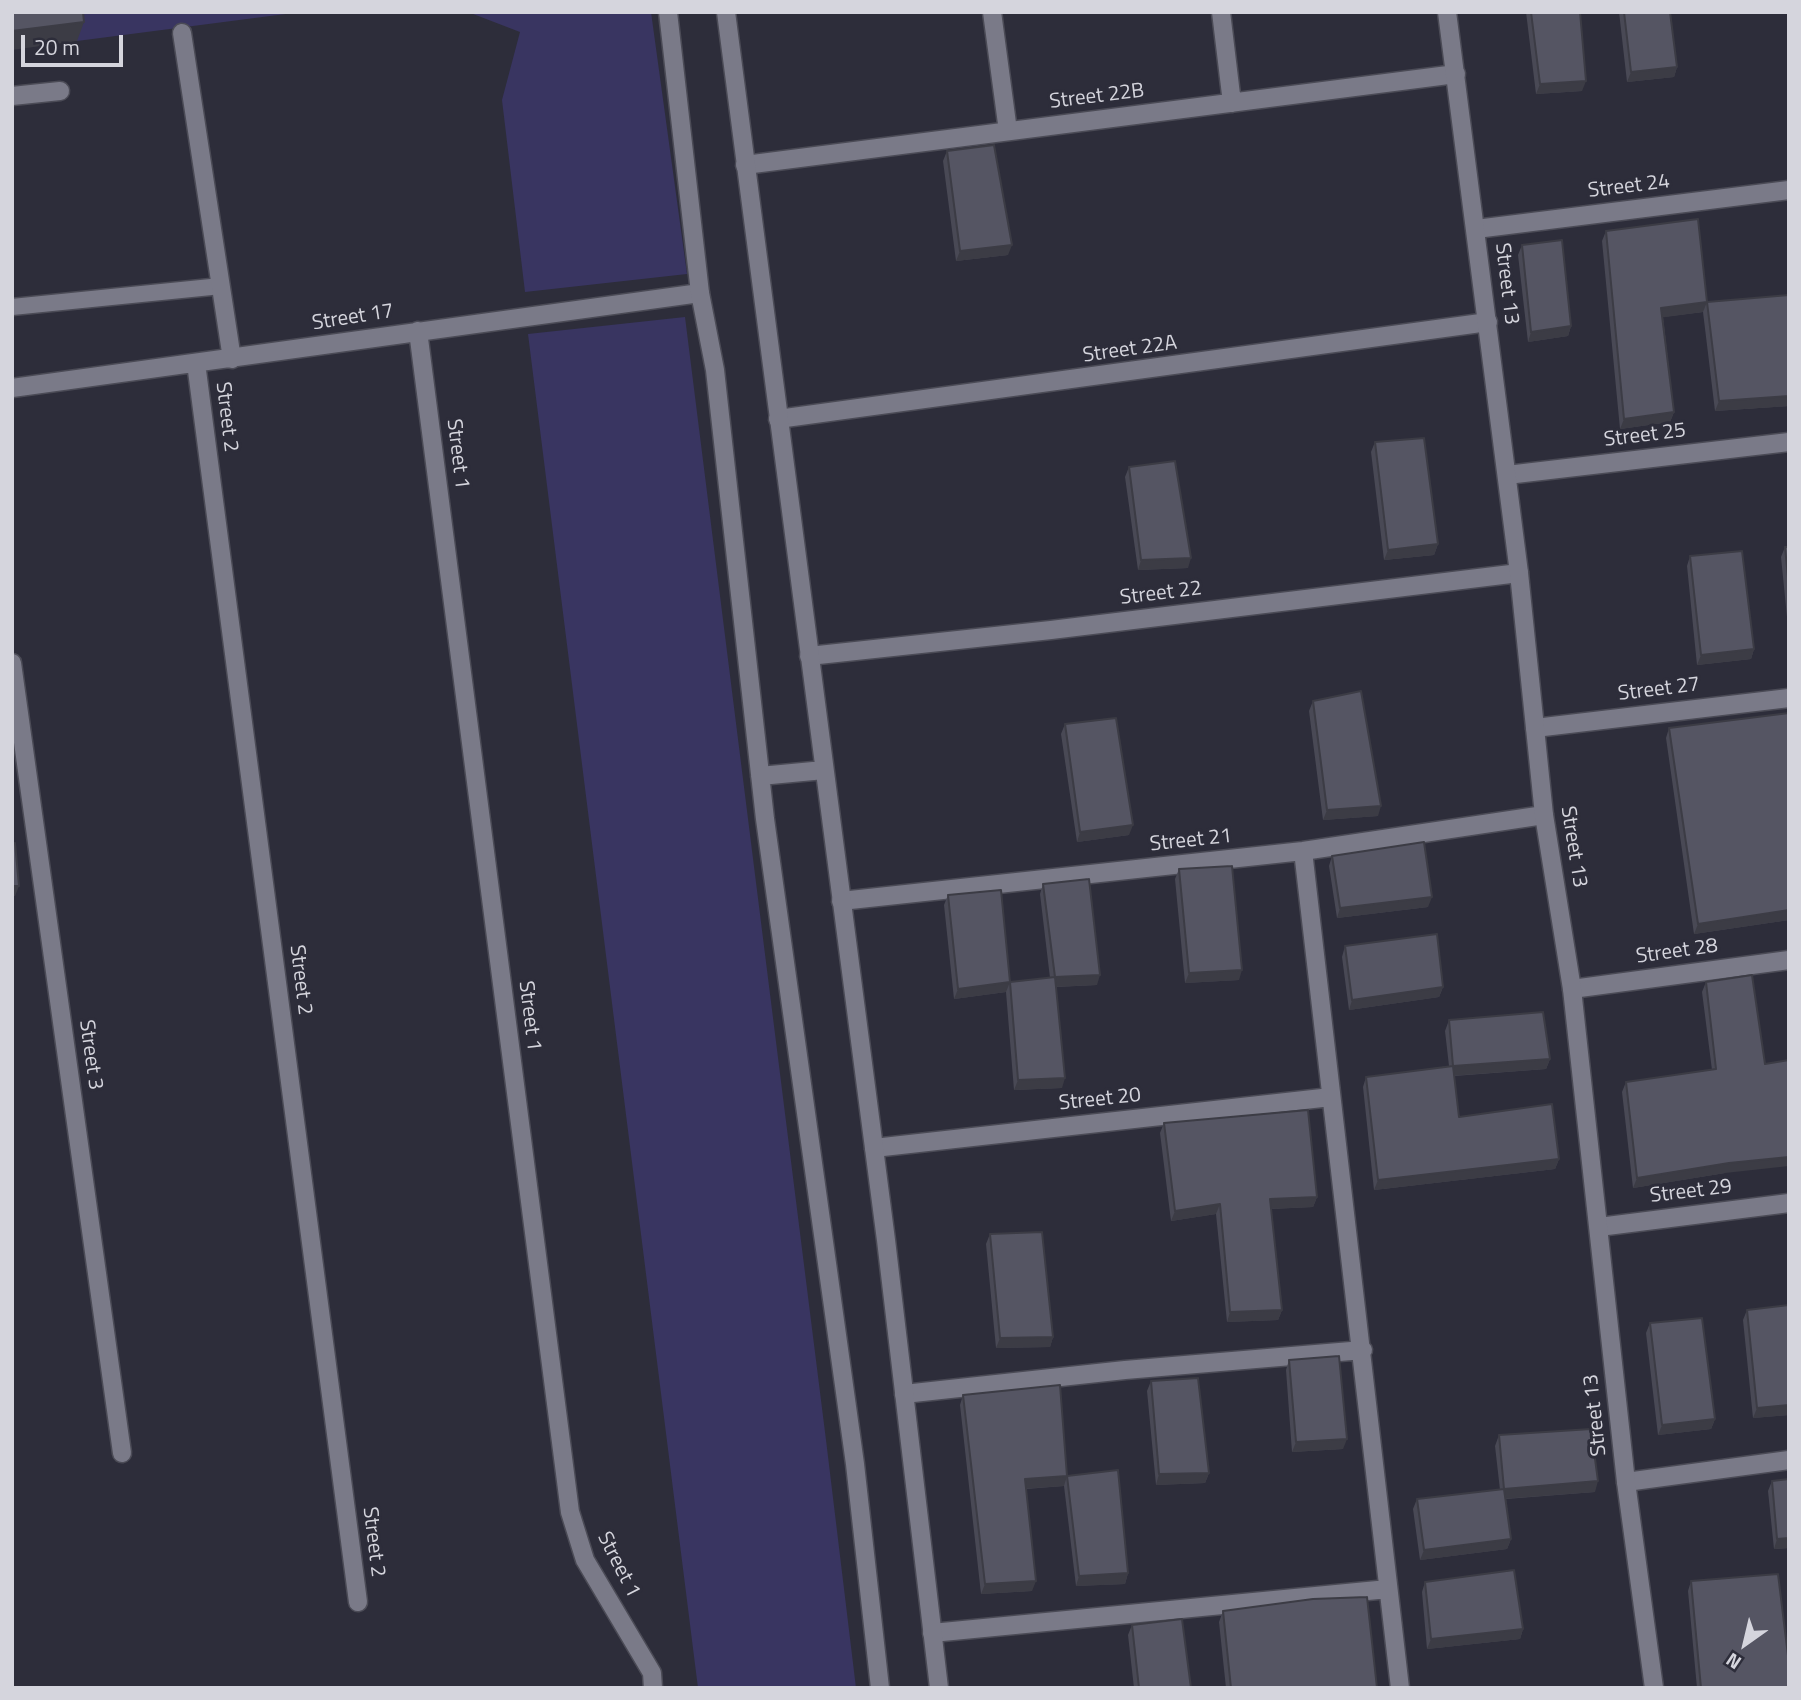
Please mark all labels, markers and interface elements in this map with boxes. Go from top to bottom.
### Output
scale bar [24,21,126,65]
text: 20 m [34,31,80,63]
street label: Street 22B [1048,79,1146,115]
street label: Street 24 [1587,169,1671,205]
street label: Street 13 [1488,242,1524,326]
street label: Street 17 [310,299,396,337]
street label: Street 22A [1081,331,1179,369]
street label: Street 2 [209,380,243,454]
street label: Street 1 [440,417,474,491]
street label: Street 25 [1603,418,1687,454]
street label: Street 22 [1119,576,1203,612]
street label: Street 27 [1617,672,1701,708]
street label: Street 13 [1554,804,1592,890]
street label: Street 21 [1149,824,1233,858]
street label: Street 28 [1635,934,1719,970]
street label: Street 2 [283,943,317,1017]
street label: Street 1 [512,979,546,1053]
street label: Street 3 [73,1018,107,1092]
street label: Street 20 [1058,1083,1142,1117]
street label: Street 29 [1649,1174,1733,1210]
street label: Street 13 [1579,1373,1613,1457]
street label: Street 2 [356,1505,390,1579]
street label: Street 1 [591,1528,645,1602]
north arrow [1710,1609,1780,1679]
text: N [1719,1646,1747,1678]

